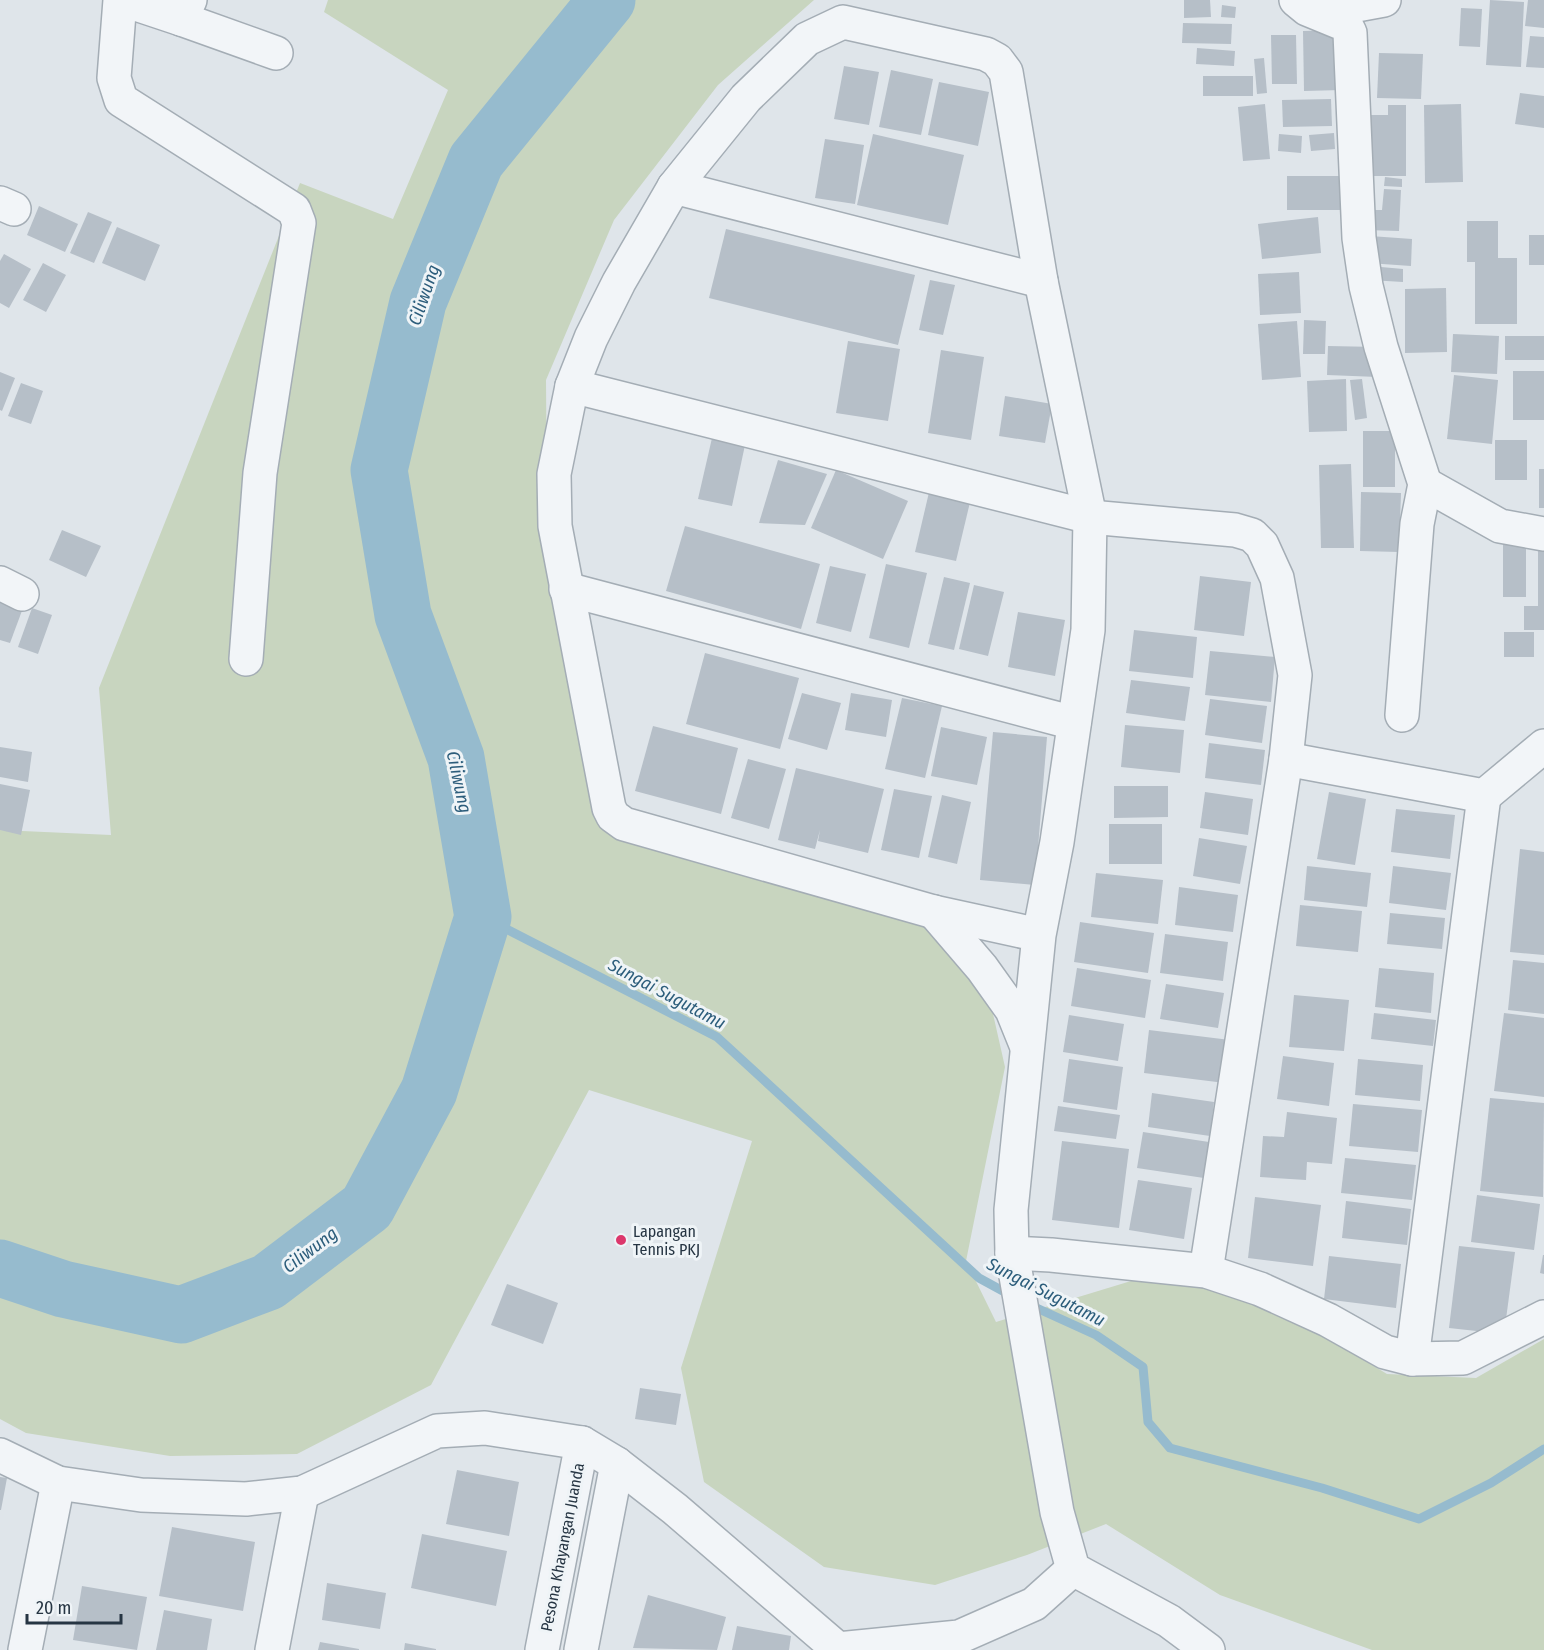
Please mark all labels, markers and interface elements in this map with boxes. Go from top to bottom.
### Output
water label: Ciliwung [403,262,445,328]
water label: Ciliwung [442,749,476,815]
water label: Sungai Sugutamu [604,953,729,1034]
water label: Ciliwung [278,1222,342,1278]
place label: Lapangan Tennis PKJ [633,1222,700,1259]
marker: Lapangan Tennis PKJ [614,1233,628,1247]
water label: Sungai Sugutamu [982,1252,1109,1331]
street label: Pesona Khayangan Juanda [537,1461,588,1633]
scale bar [27,1587,122,1625]
text: 20 m [36,1597,71,1619]

